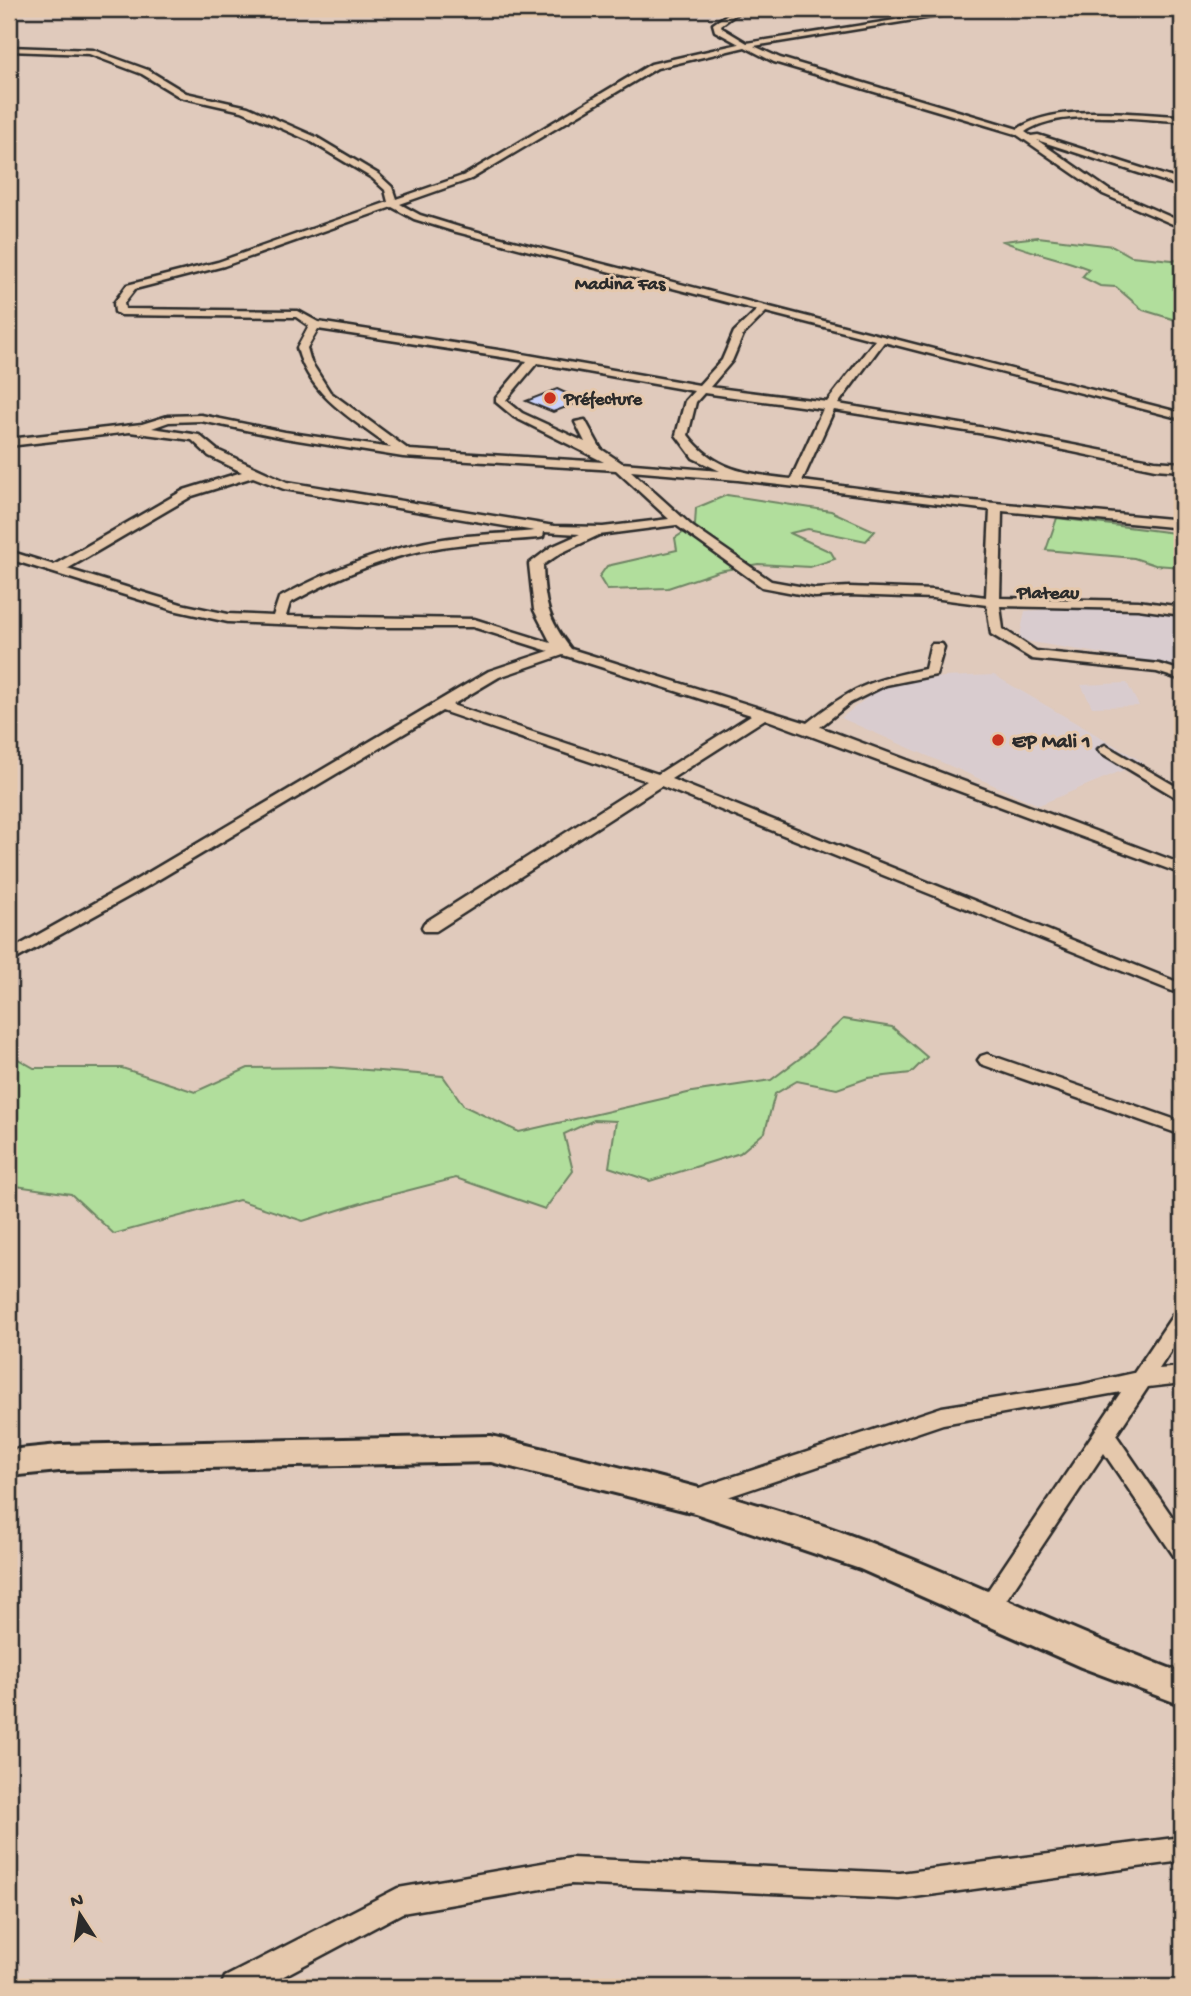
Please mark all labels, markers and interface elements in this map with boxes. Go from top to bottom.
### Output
district label: Madina Fas [575,274,666,297]
marker: Préfecture [542,390,558,406]
place label: Préfecture [563,390,643,411]
district label: Plateau [1016,583,1079,606]
place label: EP Mali 1 [1012,731,1091,756]
marker: EP Mali 1 [990,732,1006,748]
north arrow [46,1881,116,1951]
text: N [69,1889,86,1914]

